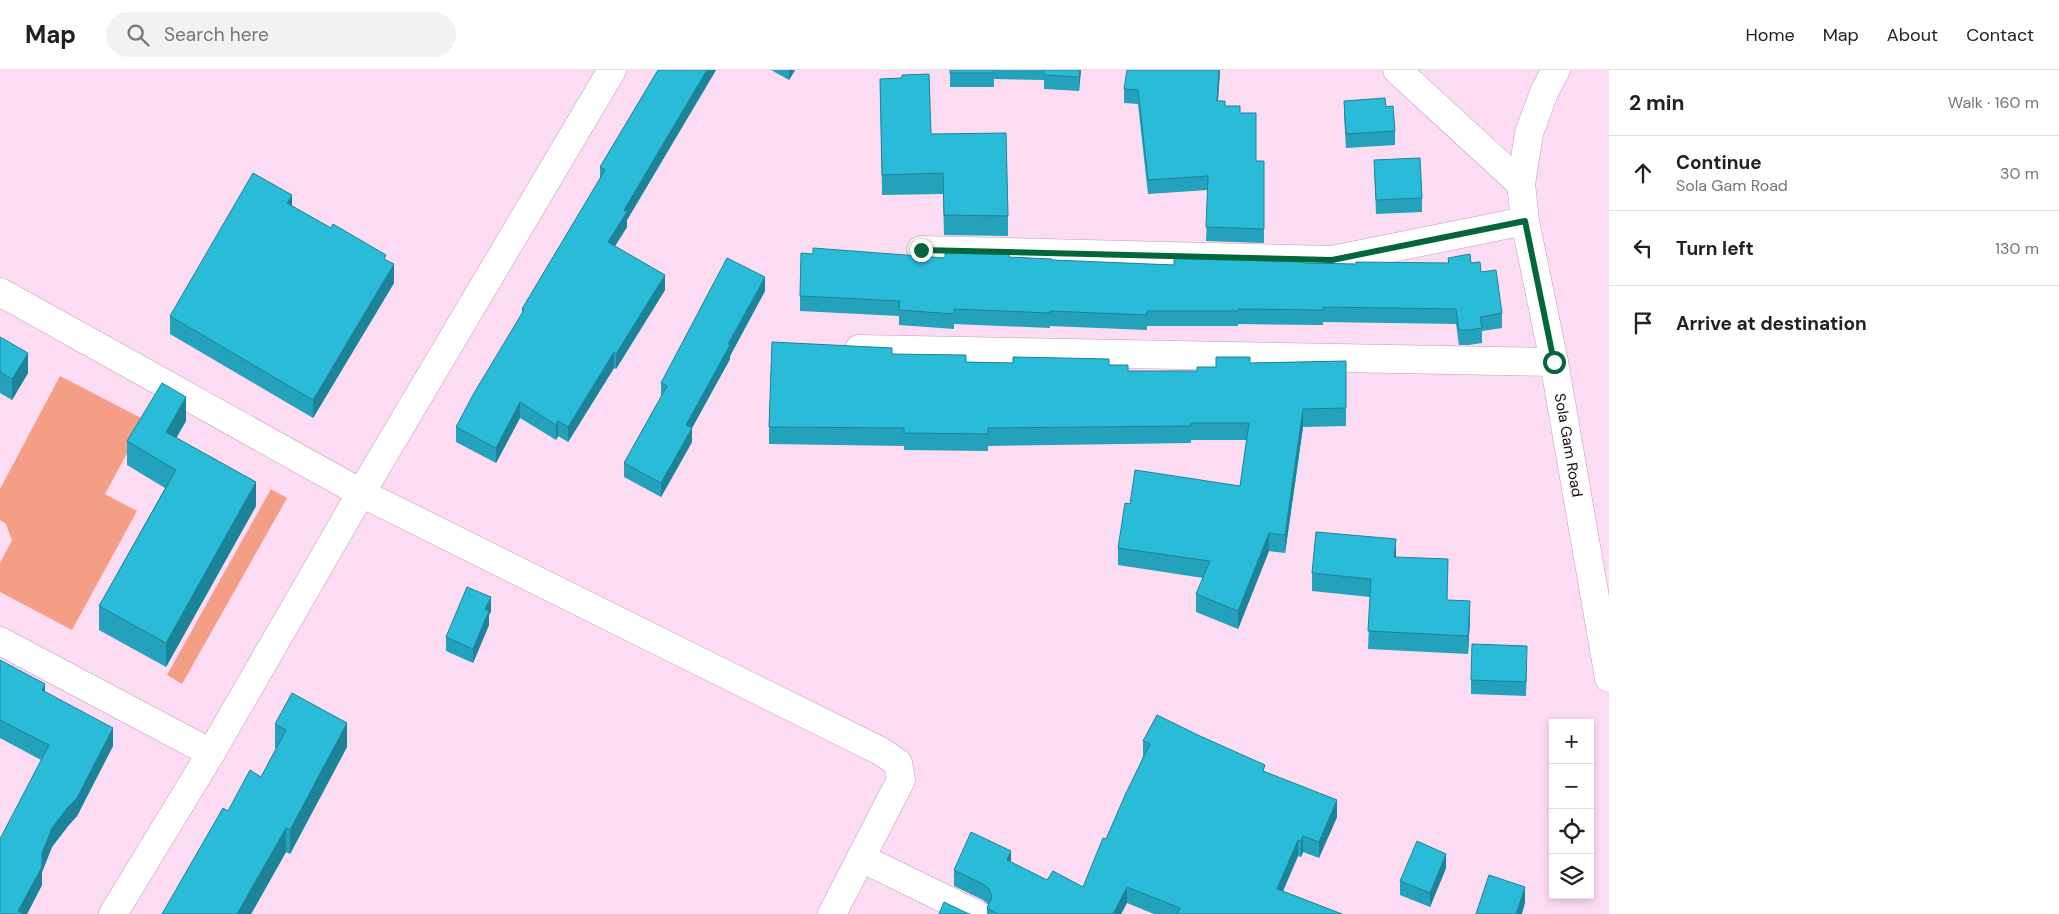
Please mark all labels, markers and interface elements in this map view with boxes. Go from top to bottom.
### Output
search box [106,12,456,57]
text: Map [25,19,76,50]
icon: search [124,21,152,49]
text: Search here [164,22,269,47]
text: Home [1745,23,1795,47]
text: Map [1823,23,1859,47]
text: About [1887,23,1938,47]
text: Contact [1966,23,2034,47]
text: 2 min [1629,89,1685,117]
text: Walk · 160 m [1948,92,2039,113]
text: Continue [1676,150,1762,175]
icon: ahead [1629,159,1657,187]
text: 30 m [2000,163,2039,184]
text: Sola Gam Road [1676,175,1788,196]
icon: left [1629,234,1657,262]
text: Turn left [1676,236,1754,261]
text: 130 m [1995,238,2039,259]
route end [910,239,933,262]
icon: arrive [1629,309,1657,337]
text: Arrive at destination [1676,311,1867,336]
route start [1543,351,1566,374]
street label: Sola Gam Road [1550,392,1587,499]
map controls [1549,719,1594,899]
button: + [1549,719,1594,764]
button: − [1549,764,1594,809]
button: locate [1549,809,1594,854]
button: layers [1549,854,1594,899]

